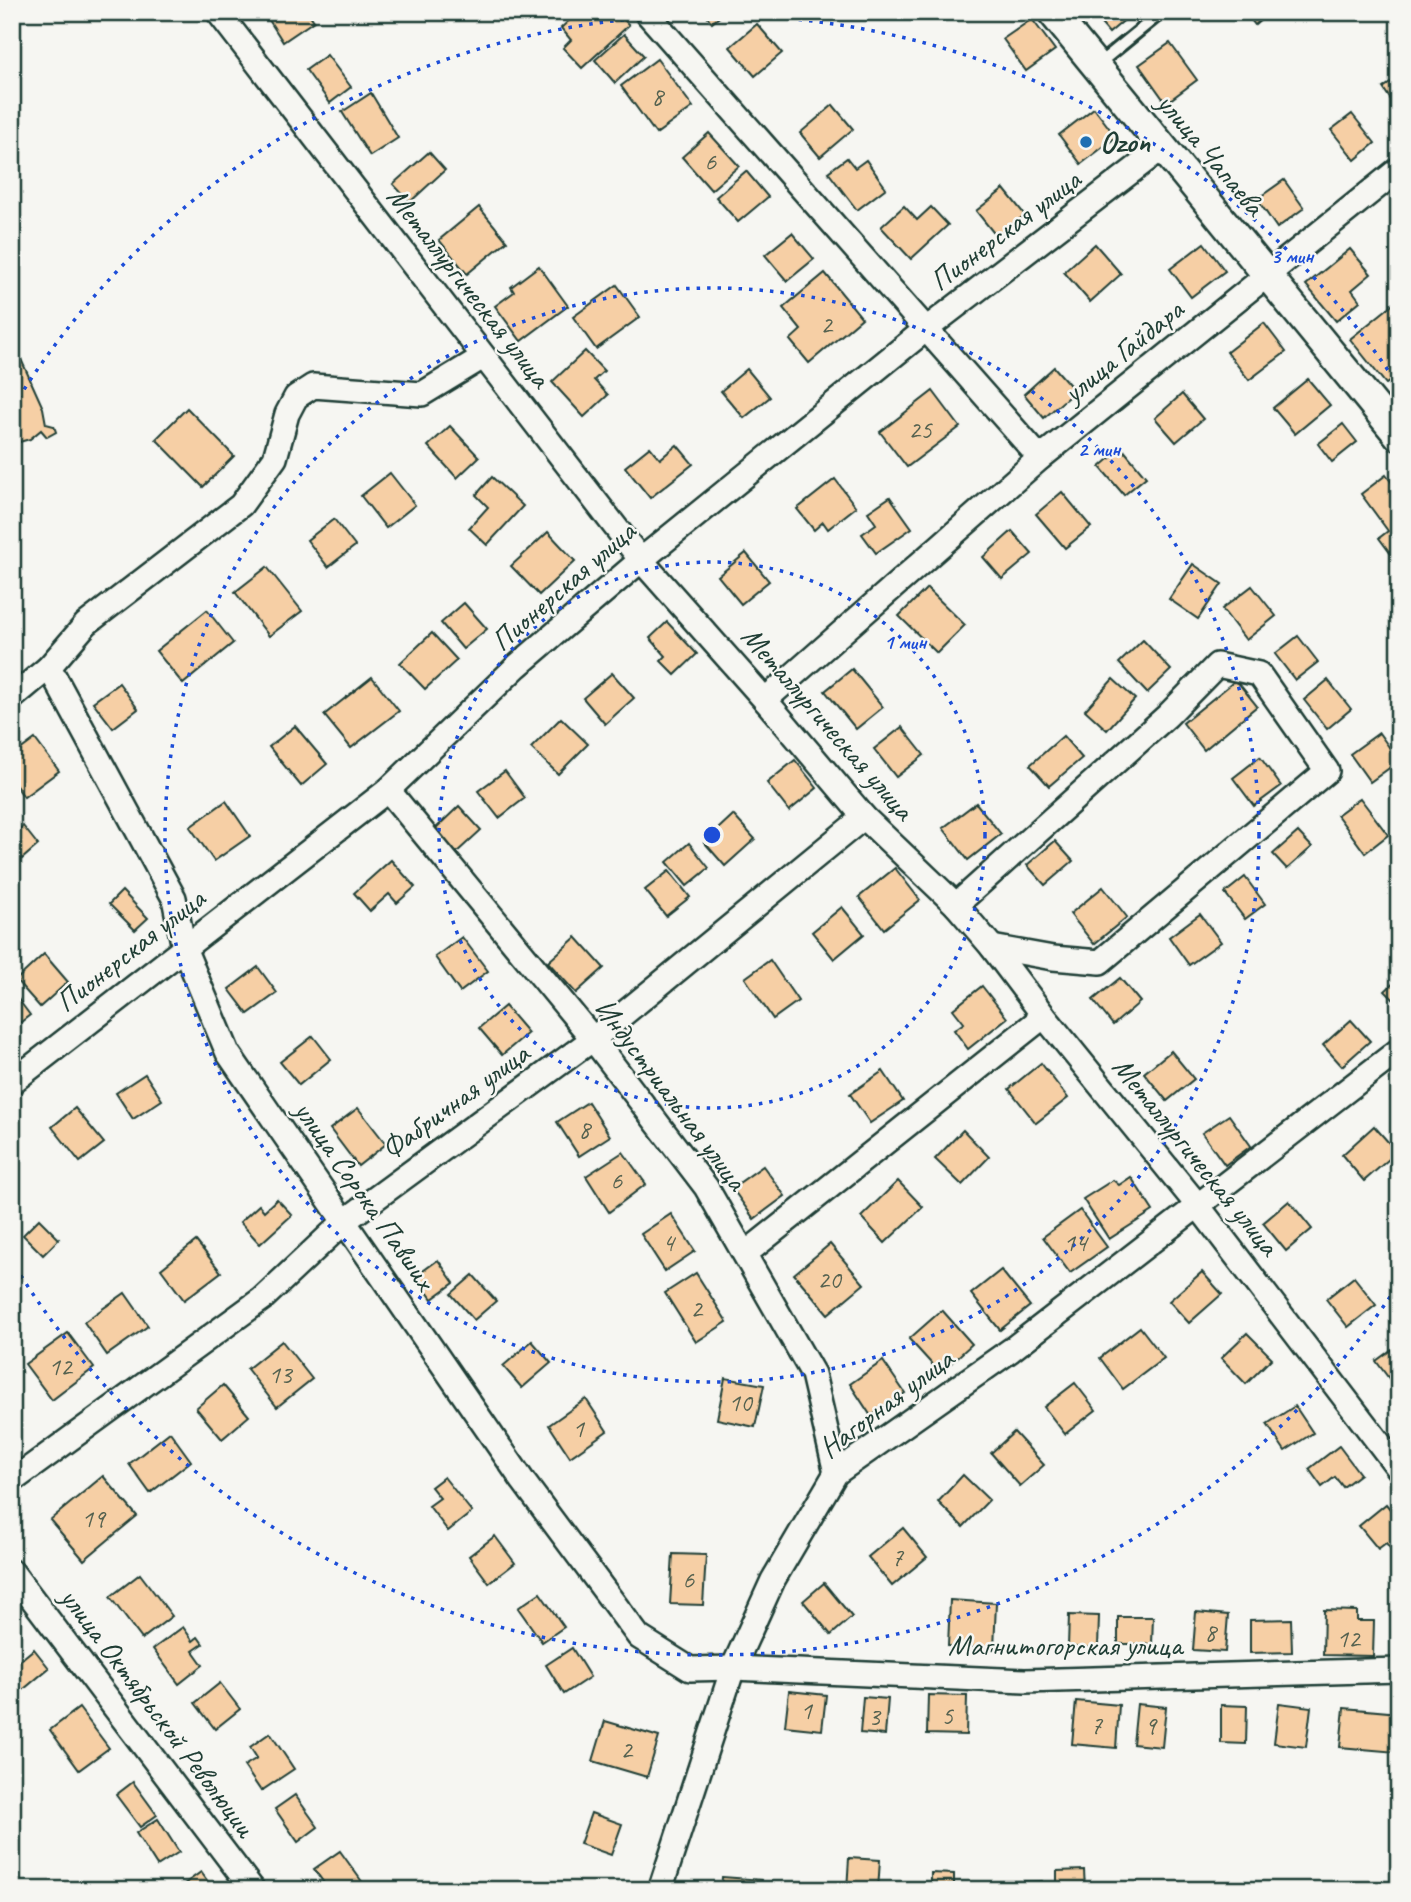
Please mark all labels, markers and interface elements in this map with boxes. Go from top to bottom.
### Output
house number: 8 [651,80,665,113]
street label: улица Чапаева [1147,83,1275,225]
place label: Ozon [1100,123,1151,161]
marker: Ozon [1078,134,1094,150]
house number: 6 [704,145,717,178]
street label: Пионерская улица [922,160,1090,299]
street label: Металлургическая улица [379,179,561,397]
text: 3 мин [1271,243,1315,269]
street label: улица Гайдара [1053,290,1193,412]
house number: 2 [820,308,834,341]
house number: 25 [908,413,933,446]
text: 2 мин [1078,436,1122,462]
street label: Пионерская улица [483,511,645,659]
street label: Металлургическая улица [733,618,924,829]
text: 1 мин [884,629,928,655]
centre of rings [700,823,724,847]
street label: Пионерская улица [48,879,214,1020]
street label: Индустриальная улица [586,990,757,1199]
street label: Фабричная улица [373,1033,538,1168]
street label: Металлургическая улица [1104,1049,1289,1265]
street label: улица Сорока Павших [285,1092,446,1299]
house number: 8 [578,1113,592,1146]
house number: 6 [610,1164,623,1197]
house number: 4 [662,1226,676,1259]
house number: 14 [1063,1226,1089,1259]
house number: 20 [817,1263,843,1296]
house number: 2 [690,1292,704,1325]
street label: Нагорная улица [811,1339,963,1466]
house number: 12 [48,1350,74,1383]
house number: 13 [268,1358,294,1391]
house number: 10 [728,1386,754,1419]
house number: 1 [572,1412,585,1445]
house number: 19 [81,1502,107,1535]
house number: 7 [891,1541,904,1574]
house number: 6 [682,1563,695,1596]
street label: улица Октябрьской Революции [51,1578,265,1846]
house number: 8 [1204,1616,1218,1649]
house number: 12 [1336,1622,1362,1655]
street label: Магнитогорская улица [948,1626,1185,1664]
house number: 1 [800,1694,813,1727]
house number: 5 [941,1699,954,1732]
house number: 3 [868,1700,882,1733]
house number: 7 [1090,1709,1103,1742]
house number: 9 [1144,1709,1158,1742]
house number: 2 [620,1733,634,1766]

